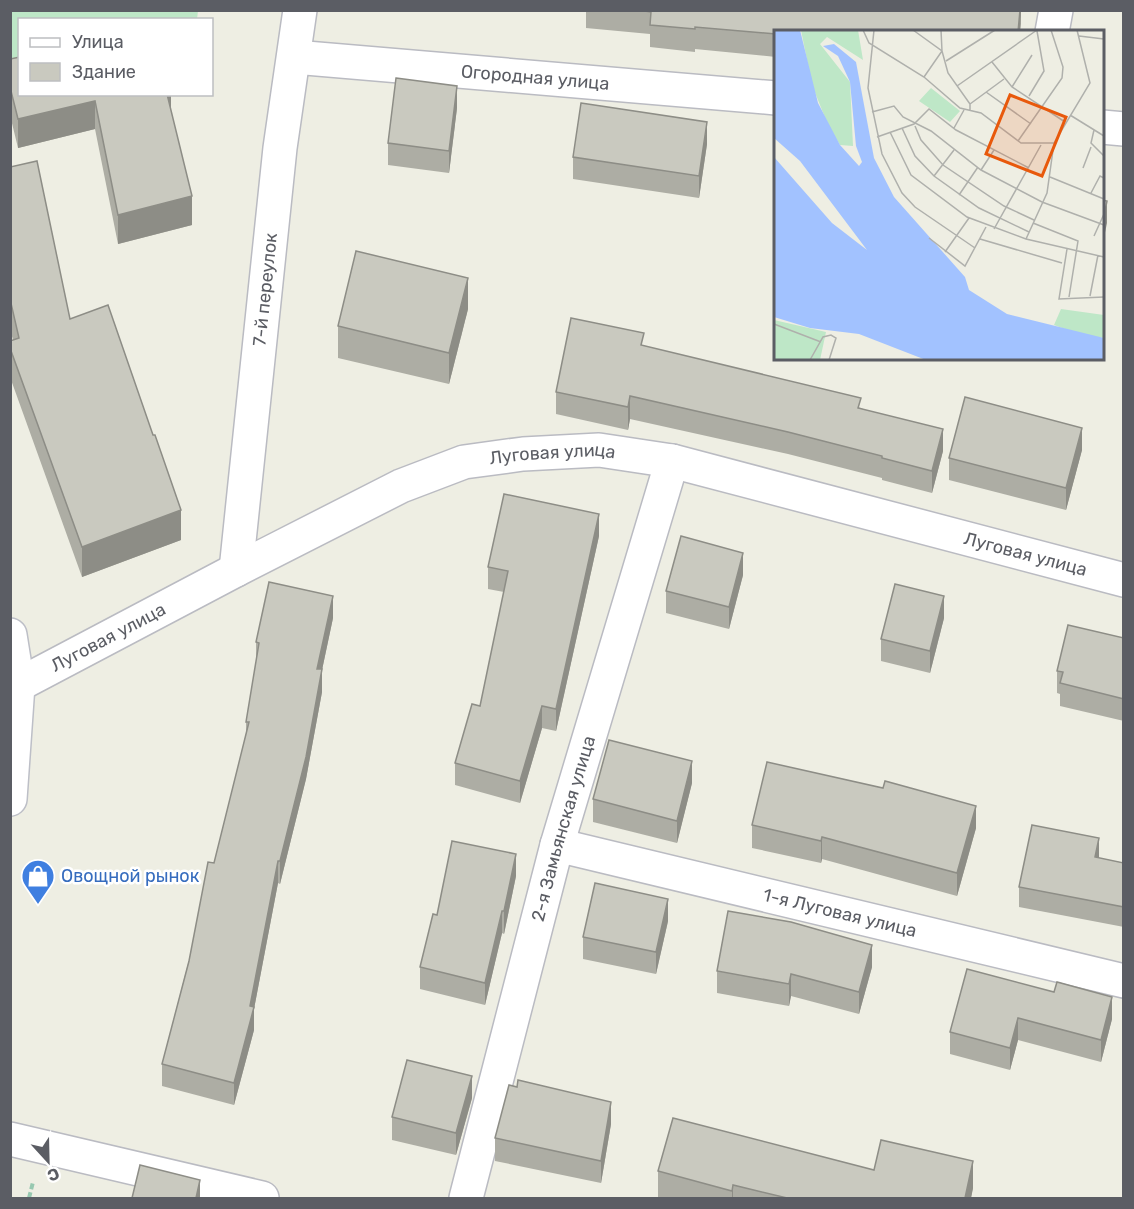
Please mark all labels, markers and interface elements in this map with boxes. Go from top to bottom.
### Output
legend [18,18,213,96]
inset map [774,30,1104,360]
text: Улица [72,31,124,53]
street label: Огородная улица [460,60,610,95]
text: Здание [72,61,136,83]
street label: 7-й переулок [248,232,282,347]
street label: Луговая улица [488,438,617,469]
street label: Луговая улица [961,527,1089,581]
street label: Луговая улица [47,598,169,677]
street label: 2-я Замьянская улица [527,733,600,924]
shop icon: Овощной рынок [20,858,56,905]
place label: Овощной рынок [61,865,200,887]
street label: 1-я Луговая улица [761,884,919,942]
north arrow [18,1131,78,1191]
text: С [45,1164,62,1185]

